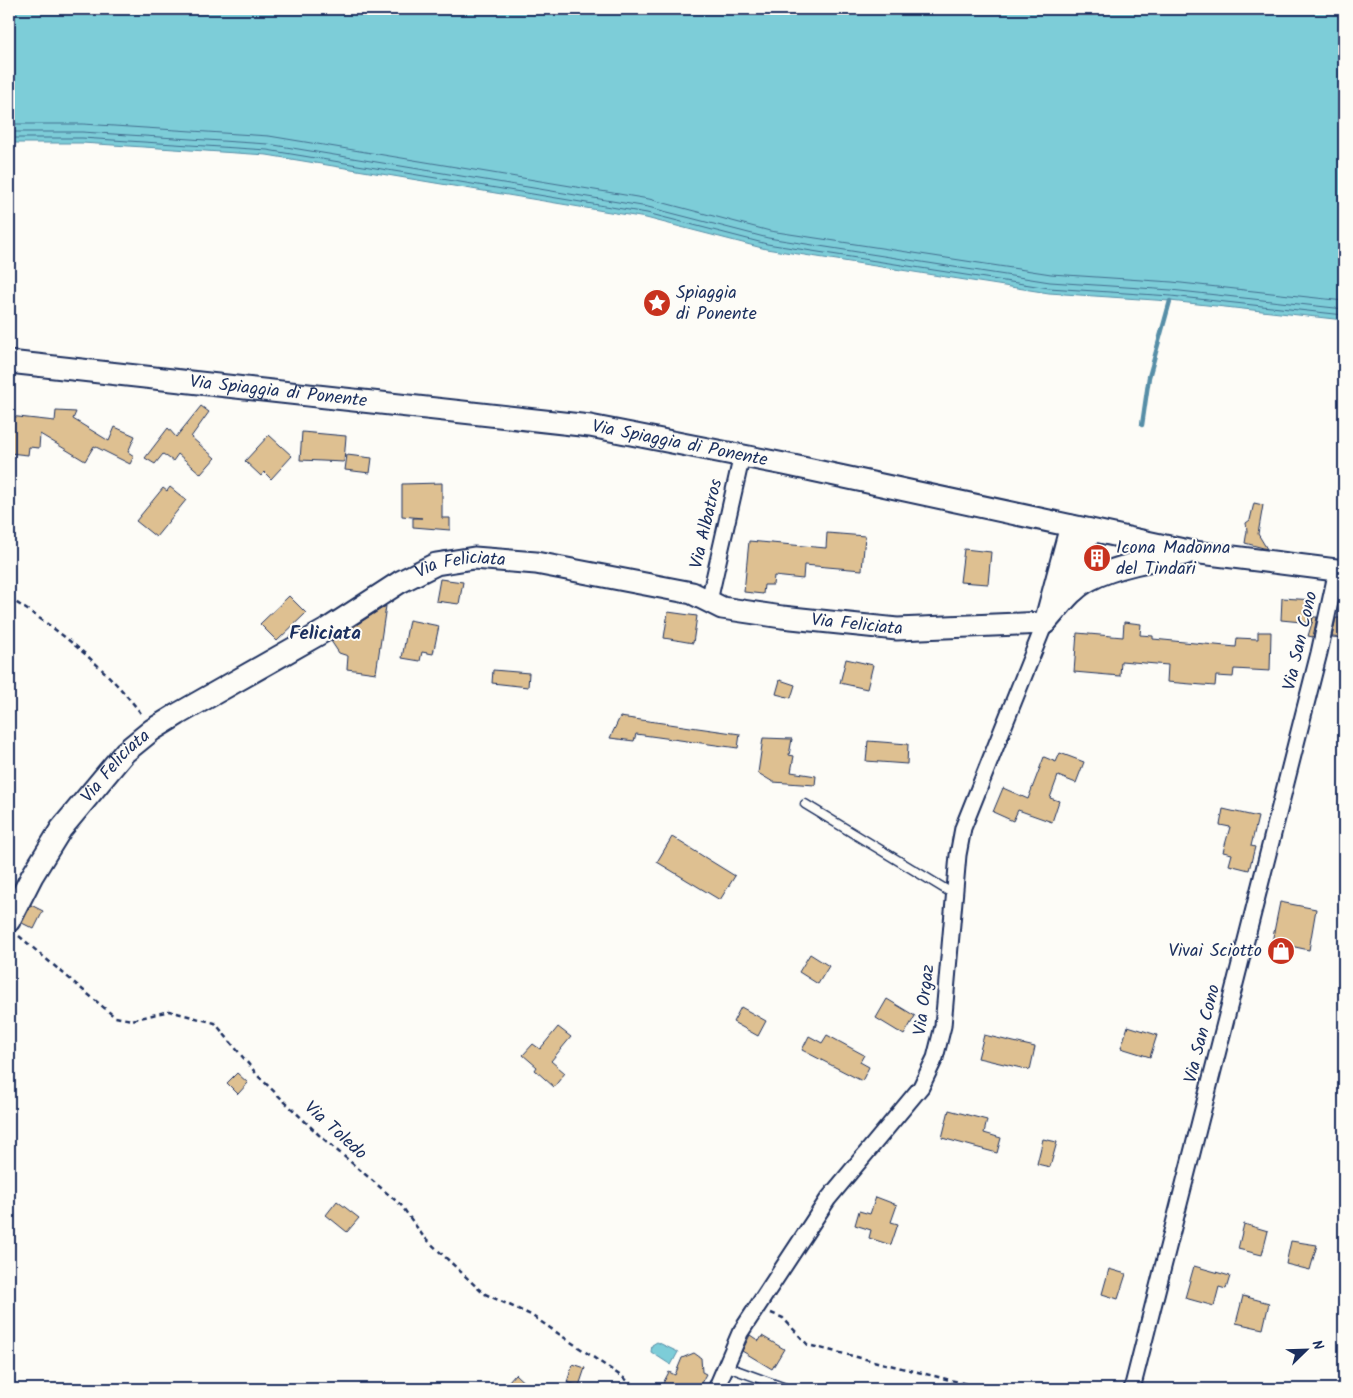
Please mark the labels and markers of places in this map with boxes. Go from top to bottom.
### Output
place label: Spiaggia di Ponente [676,279,757,329]
place icon: Spiaggia di Ponente [642,288,672,318]
place label: Icona Madonna del Tindari [1116,534,1230,584]
building icon: Icona Madonna del Tindari [1082,543,1112,573]
shop icon: Vivai Sciotto [1266,936,1296,966]
place label: Vivai Sciotto [1169,937,1262,966]

